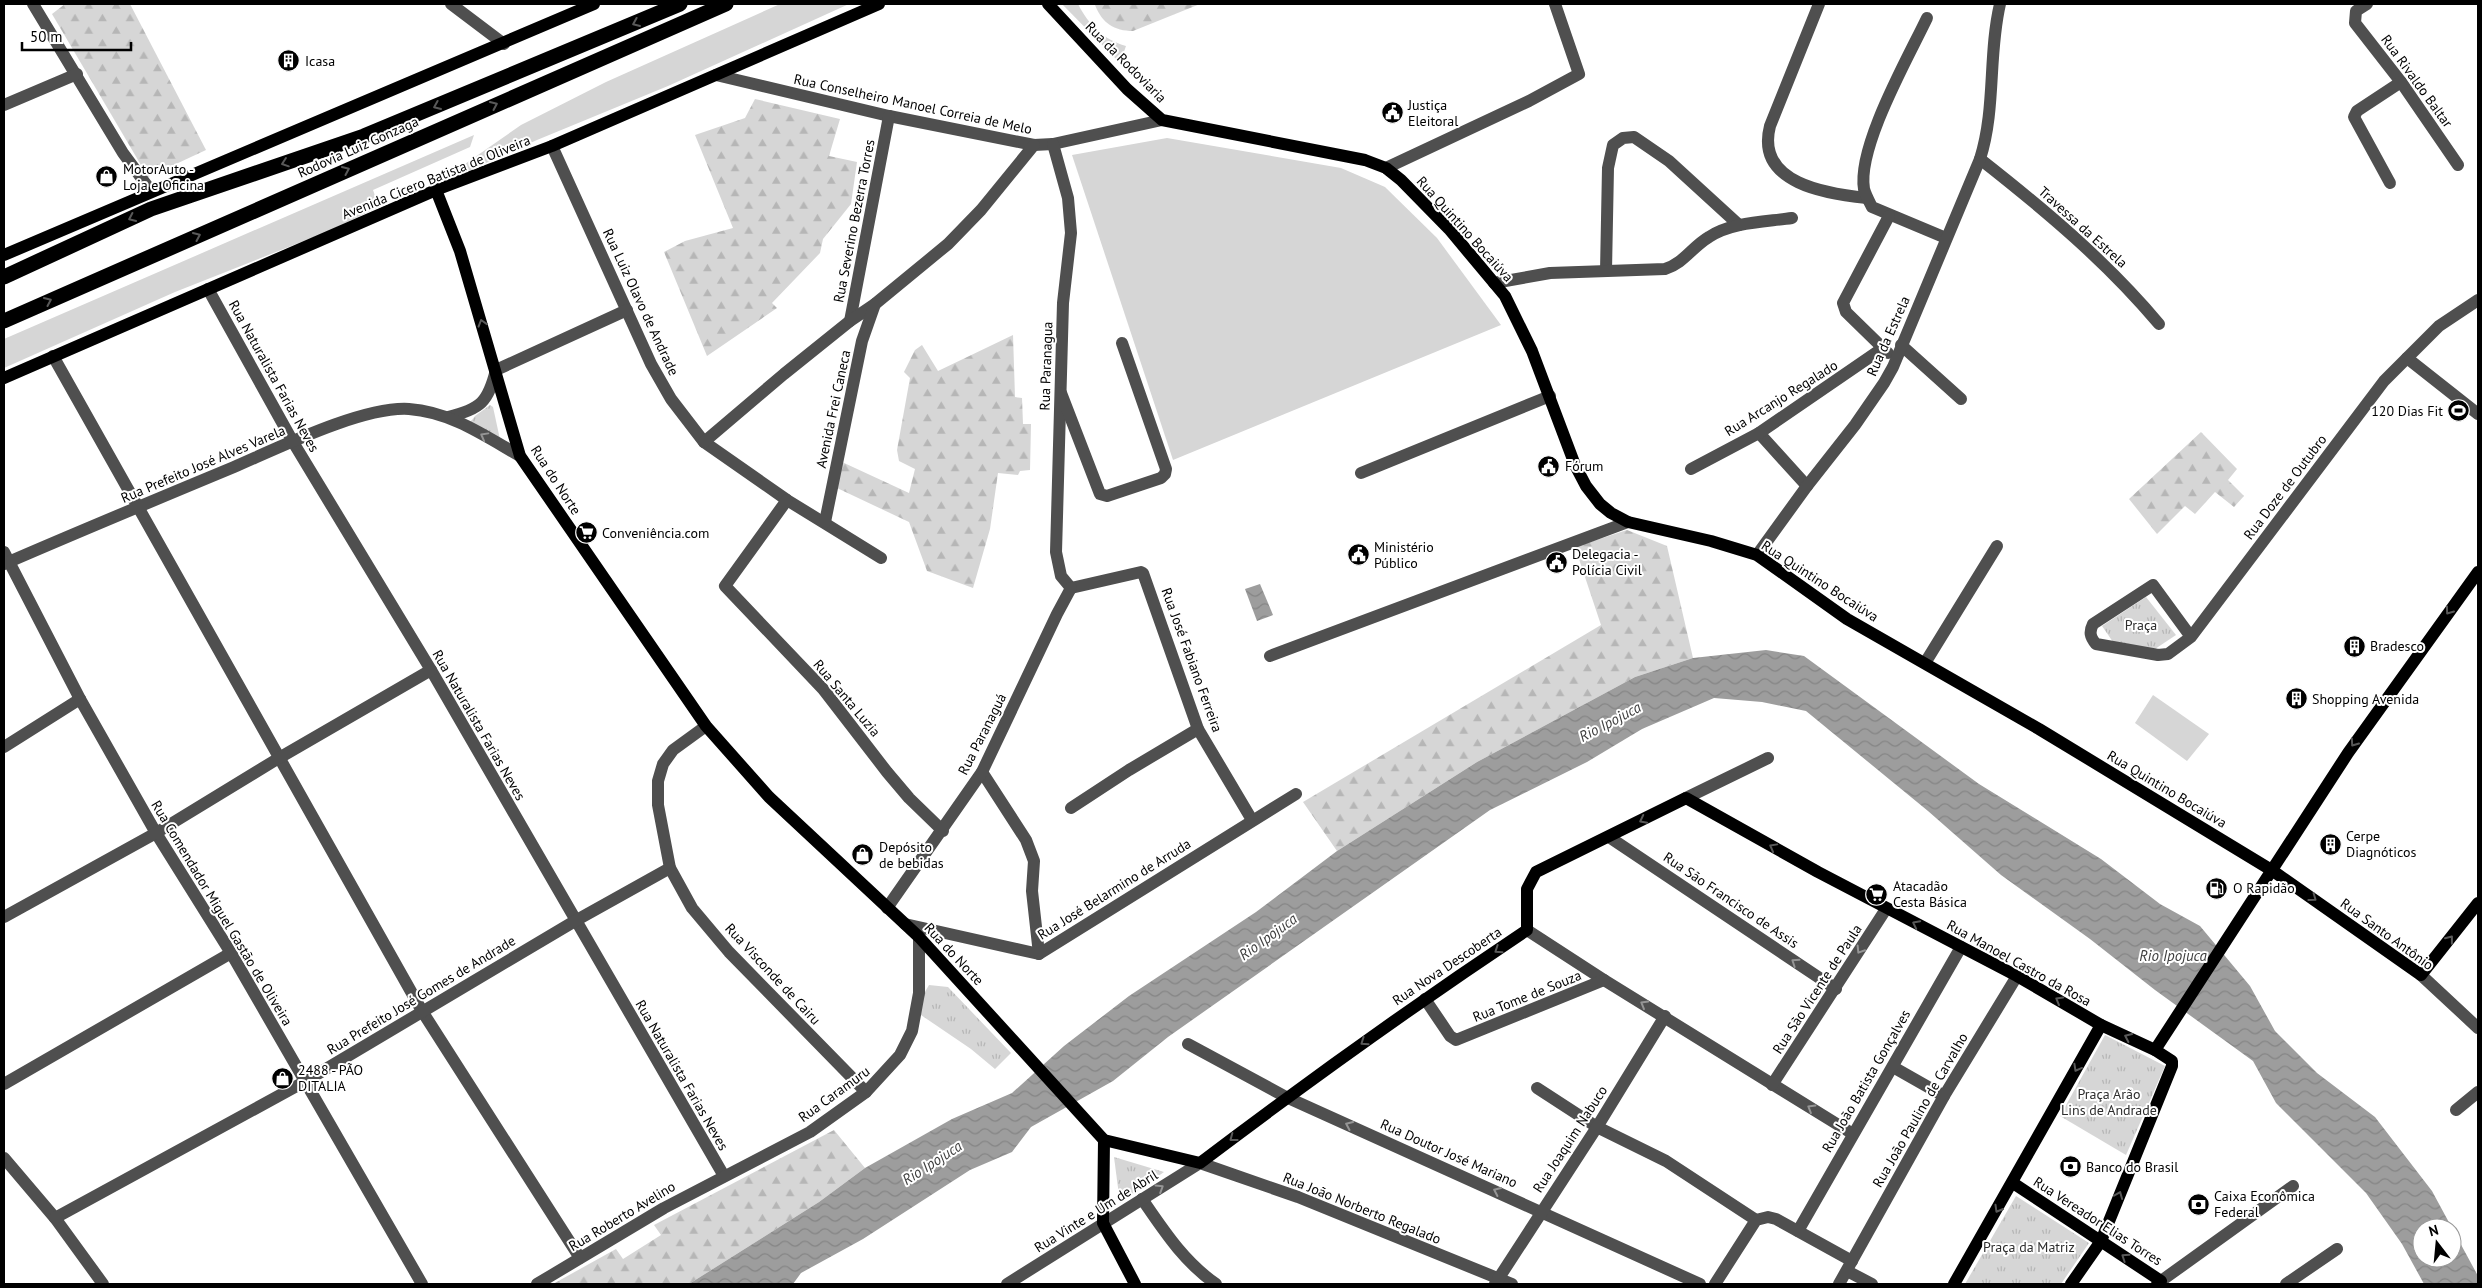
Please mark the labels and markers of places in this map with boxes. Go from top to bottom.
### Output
building icon: Icasa [277,49,301,73]
place label: Icasa [305,52,335,70]
place label: Justiça Eleitoral [1407,96,1458,130]
public building icon: Justiça Eleitoral [1380,101,1404,125]
place label: MotorAuto - Loja e Oficina [123,160,204,194]
shop icon: MotorAuto - Loja e Oficina [95,165,119,189]
sports icon: 120 Dias Fit [2447,399,2471,423]
place label: 120 Dias Fit [2371,402,2443,420]
public building icon: Fórum [1537,454,1561,478]
place label: Fórum [1565,457,1603,475]
supermarket icon: Conveniência.com [574,521,598,545]
place label: Conveniência.com [602,524,709,542]
place label: Ministério Público [1374,538,1434,572]
public building icon: Ministério Público [1346,543,1370,567]
place label: Delegacia - Polícia Civil [1572,545,1642,579]
public building icon: Delegacia - Polícia Civil [1544,550,1568,574]
building icon: Bradesco [2342,634,2366,658]
place label: Bradesco [2370,637,2424,655]
building icon: Shopping Avenida [2284,687,2308,711]
place label: Shopping Avenida [2312,690,2419,708]
place label: Cerpe Diagnóticos [2346,827,2417,861]
building icon: Cerpe Diagnóticos [2318,832,2342,856]
place label: Depósito de bebidas [879,838,944,872]
shop icon: Depósito de bebidas [851,843,875,867]
fuel station icon: O Rapidão [2205,876,2229,900]
place label: Atacadão Cesta Básica [1893,877,1967,911]
place label: O Rapidão [2233,879,2295,897]
supermarket icon: Atacadão Cesta Básica [1865,882,1889,906]
place label: 2488 - PÃO DITALIA [298,1061,363,1095]
shop icon: 2488 - PÃO DITALIA [270,1066,294,1090]
bank icon: Banco do Brasil [2058,1155,2082,1179]
place label: Banco do Brasil [2086,1158,2178,1176]
place label: Caixa Econômica Federal [2214,1187,2315,1221]
bank icon: Caixa Econômica Federal [2186,1192,2210,1216]

